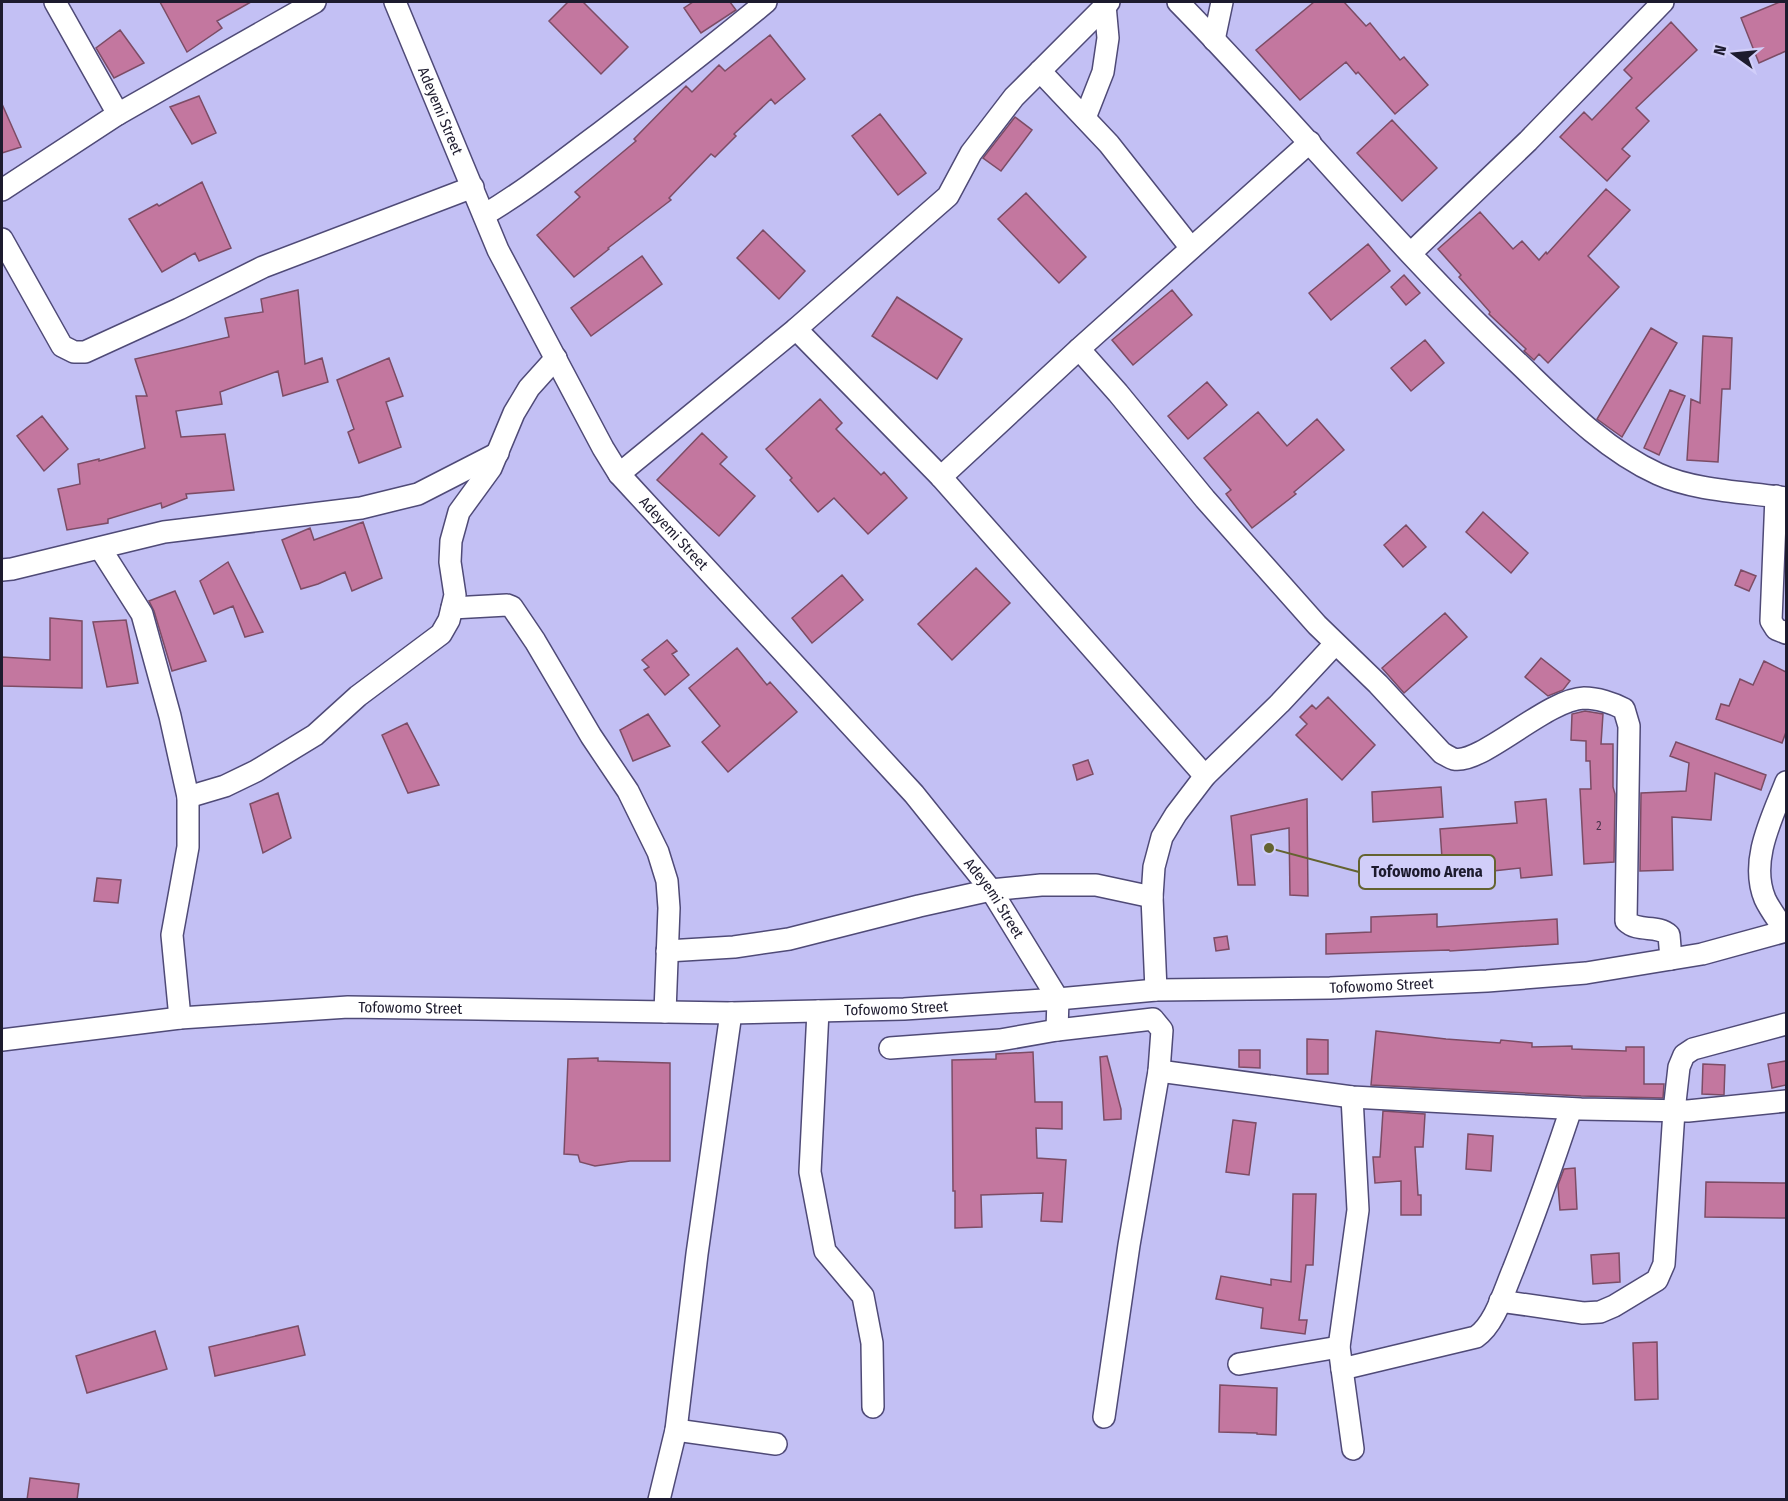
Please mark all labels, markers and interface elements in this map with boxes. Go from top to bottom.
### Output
north arrow [1704,24,1764,84]
text: N [1710,43,1730,57]
street label: Adeyemi Street [414,65,466,158]
street label: Adeyemi Street [636,493,712,574]
house number: 2 [1596,819,1602,833]
street label: Adeyemi Street [960,855,1028,942]
callout: Tofowomo Arena [1359,855,1495,889]
text: Tofowomo Arena [1371,862,1483,881]
street label: Tofowomo Street [1329,974,1434,997]
street label: Tofowomo Street [844,997,949,1019]
street label: Tofowomo Street [358,998,462,1018]

